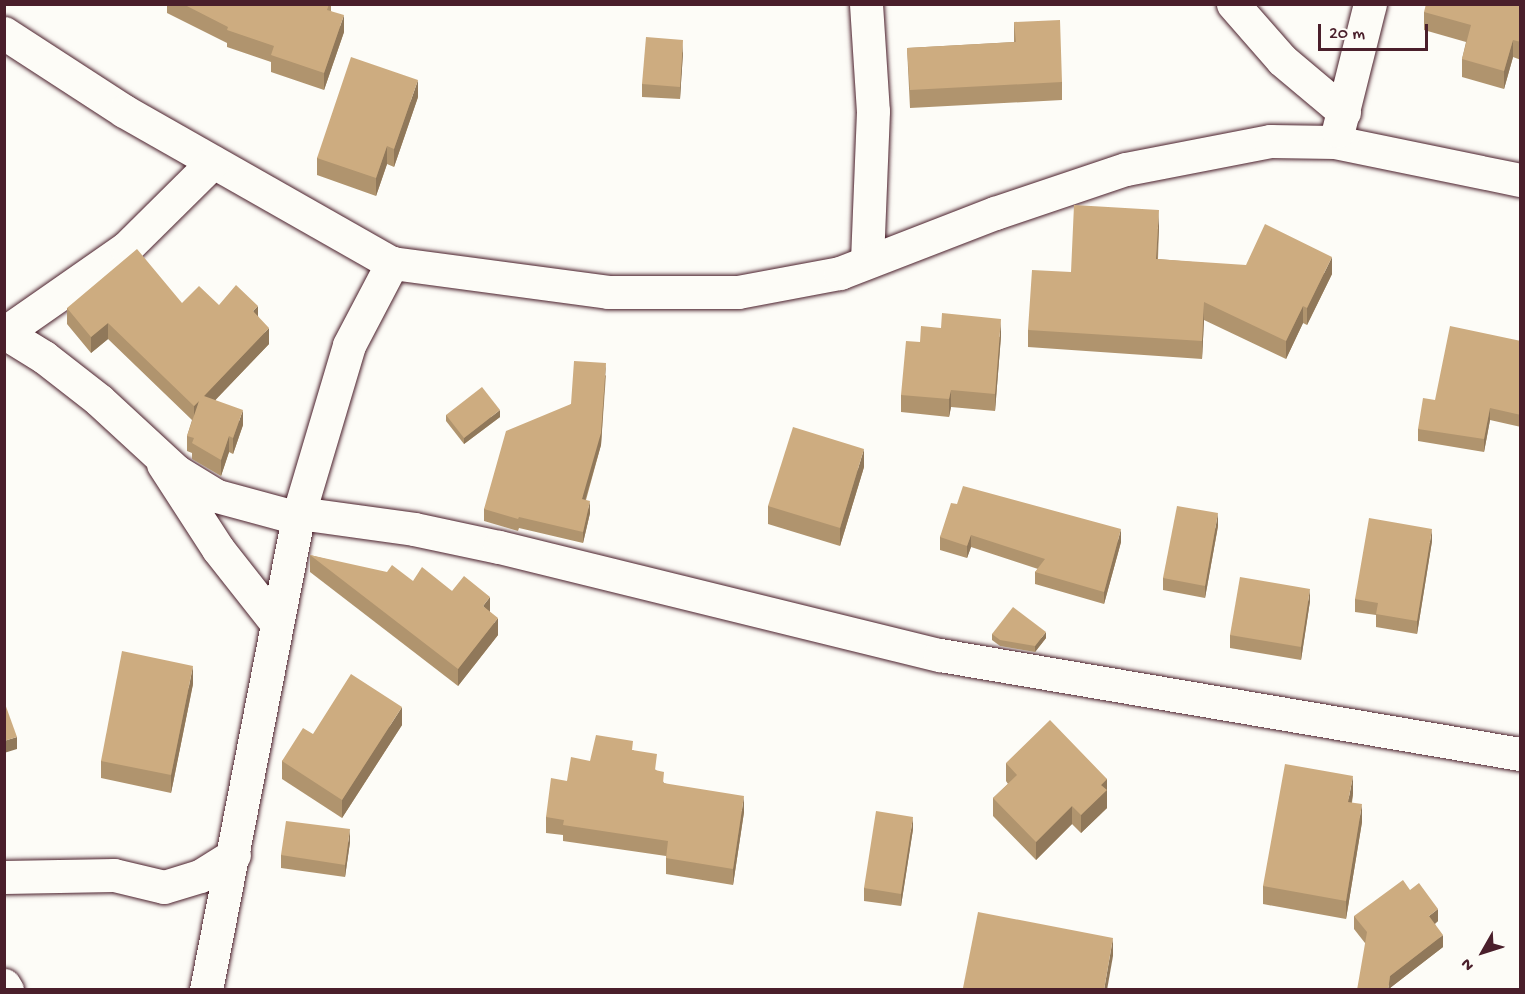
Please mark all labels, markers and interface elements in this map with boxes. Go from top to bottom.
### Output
scale bar [1321,12,1430,50]
text: 20 m [1329,24,1365,45]
north arrow [1453,922,1513,982]
text: N [1458,954,1479,974]

